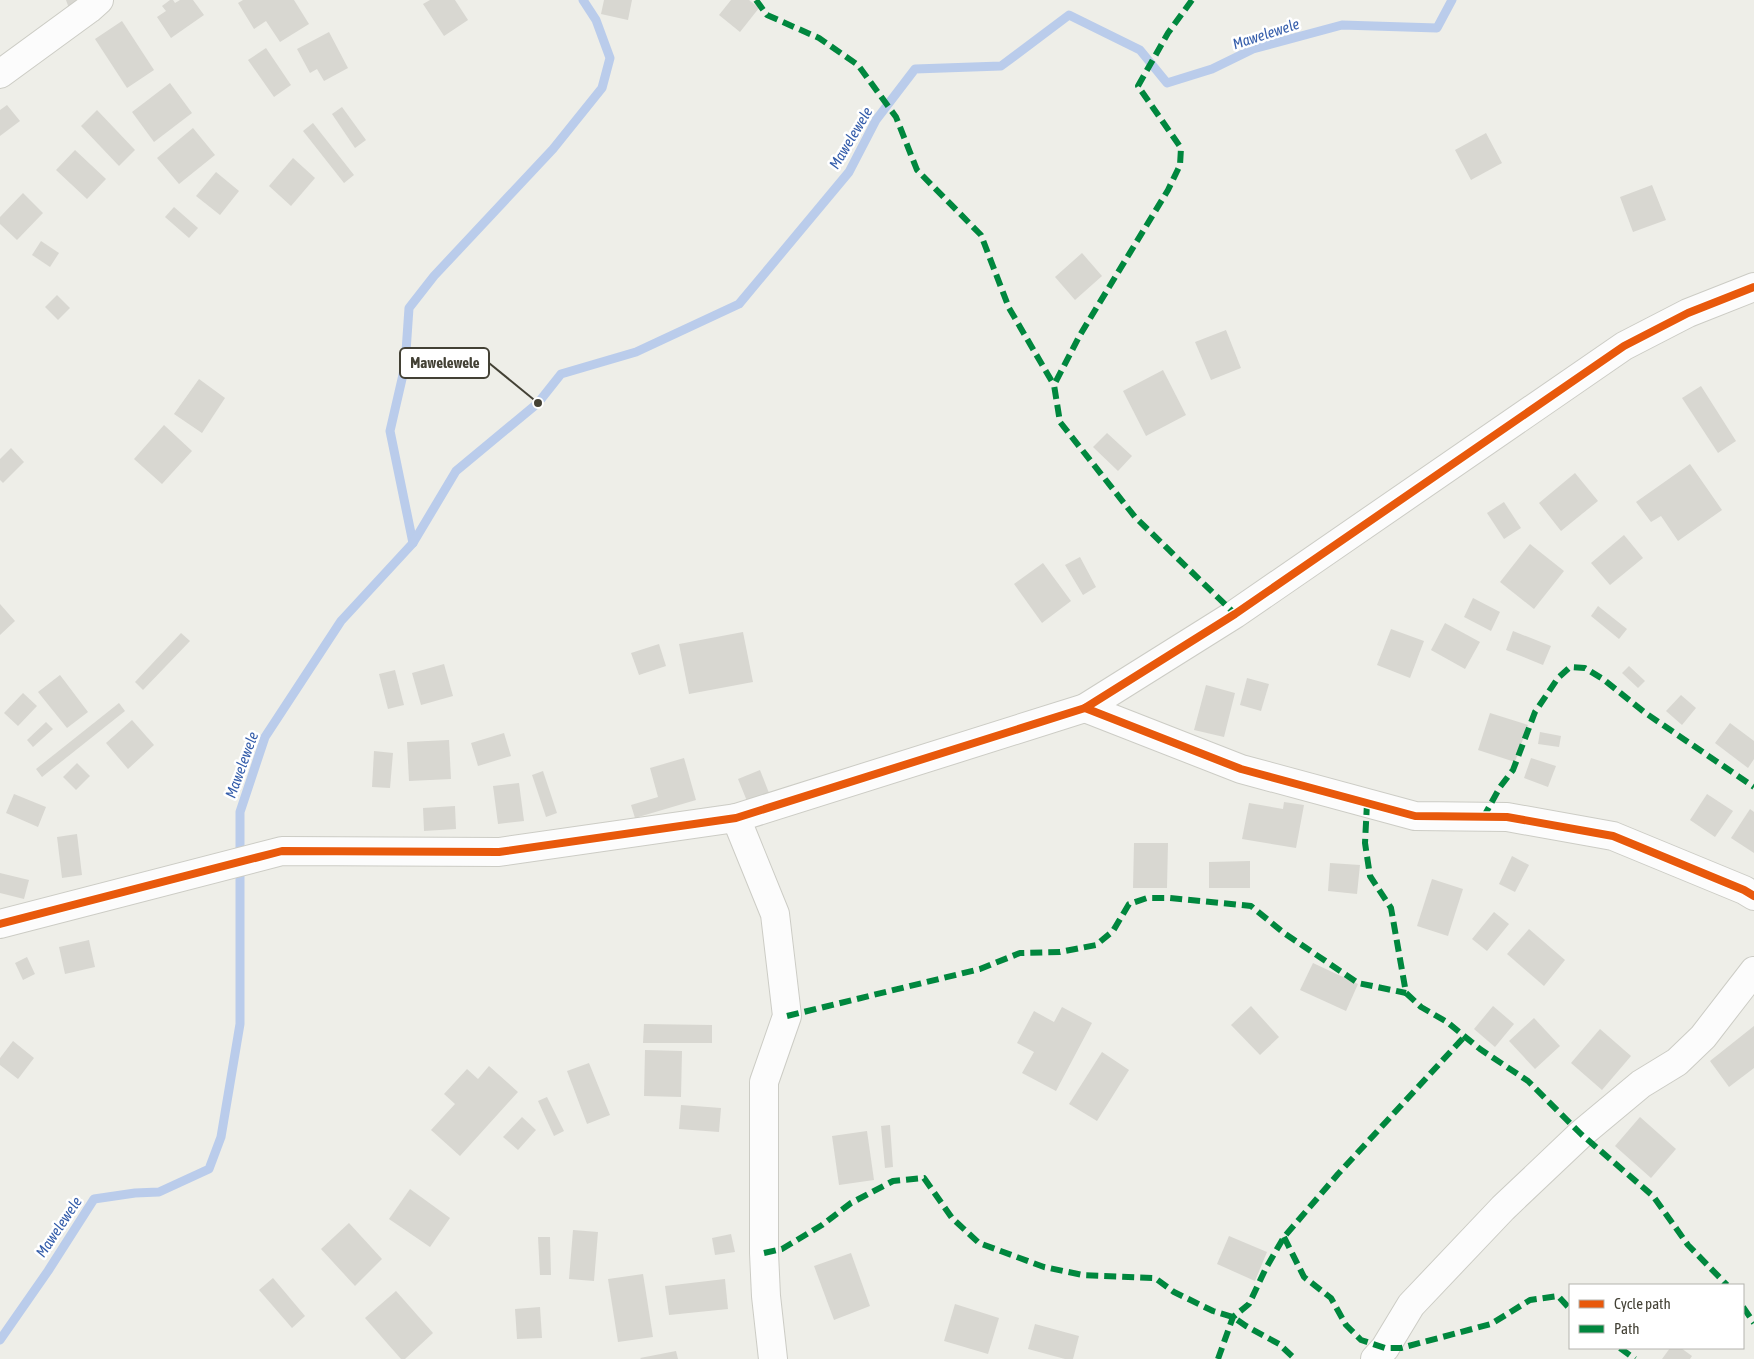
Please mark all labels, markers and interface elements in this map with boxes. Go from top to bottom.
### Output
water label: Mawelewele [1230,15,1302,52]
water label: Mawelewele [825,104,876,172]
callout: Mawelewele [400,348,489,378]
text: Mawelewele [410,354,480,371]
water label: Mawelewele [222,729,261,800]
water label: Mawelewele [32,1193,85,1260]
legend [1569,1284,1744,1349]
text: Cycle path [1614,1295,1671,1312]
text: Path [1614,1320,1640,1337]

